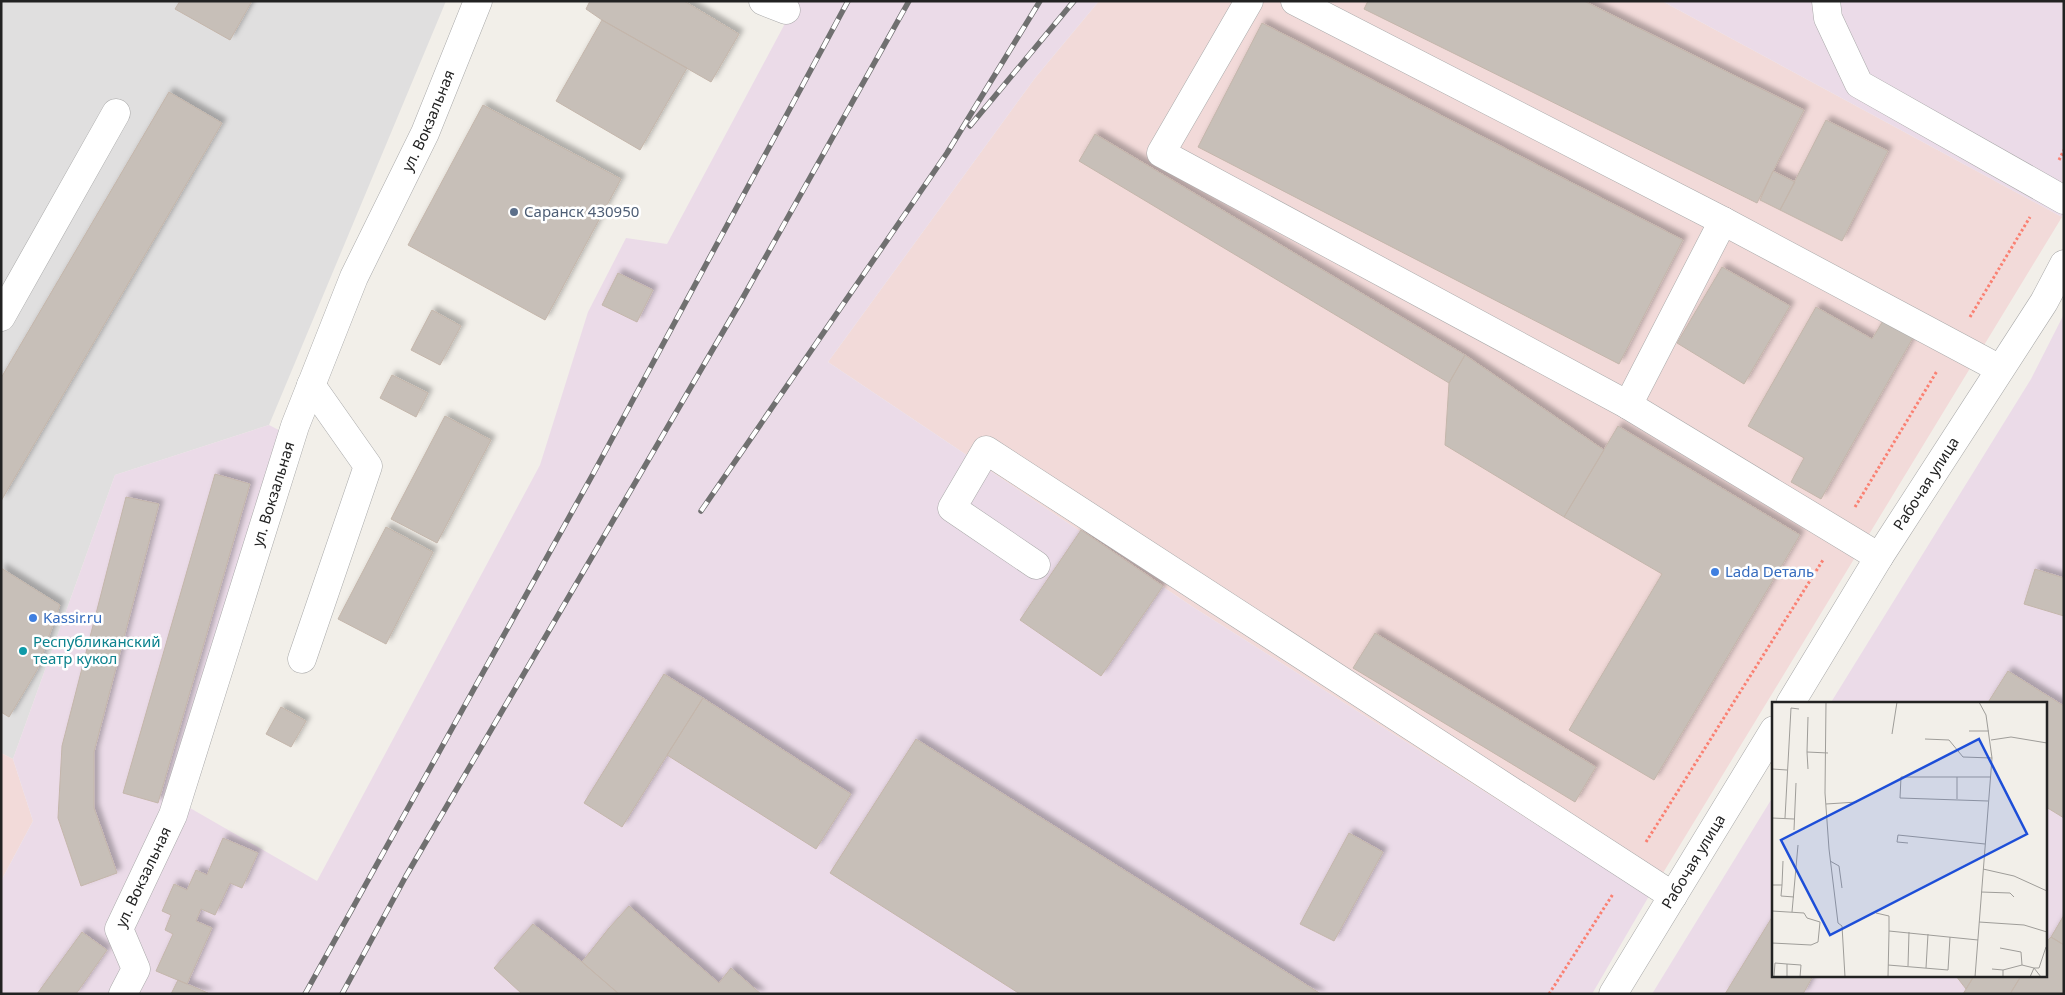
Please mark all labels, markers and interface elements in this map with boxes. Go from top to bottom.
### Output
street label: ул. Вокзальная [397,66,458,175]
place label: Саранск 430950 [524,201,639,221]
marker: Саранск 430950 [508,206,520,218]
street label: Рабочая улица [1888,433,1963,534]
street label: ул. Вокзальная [247,439,299,549]
place label: Lada Dеталь [1725,561,1814,581]
marker: Lada Dеталь [1709,566,1721,578]
place label: Kassir.ru [43,607,102,627]
marker: Kassir.ru [27,612,39,624]
place label: Республиканский театр кукол [33,631,161,668]
marker: Республиканский театр кукол [17,645,29,657]
inset map [1772,702,2048,978]
street label: Рабочая улица [1656,810,1729,912]
street label: ул. Вокзальная [110,823,175,930]

